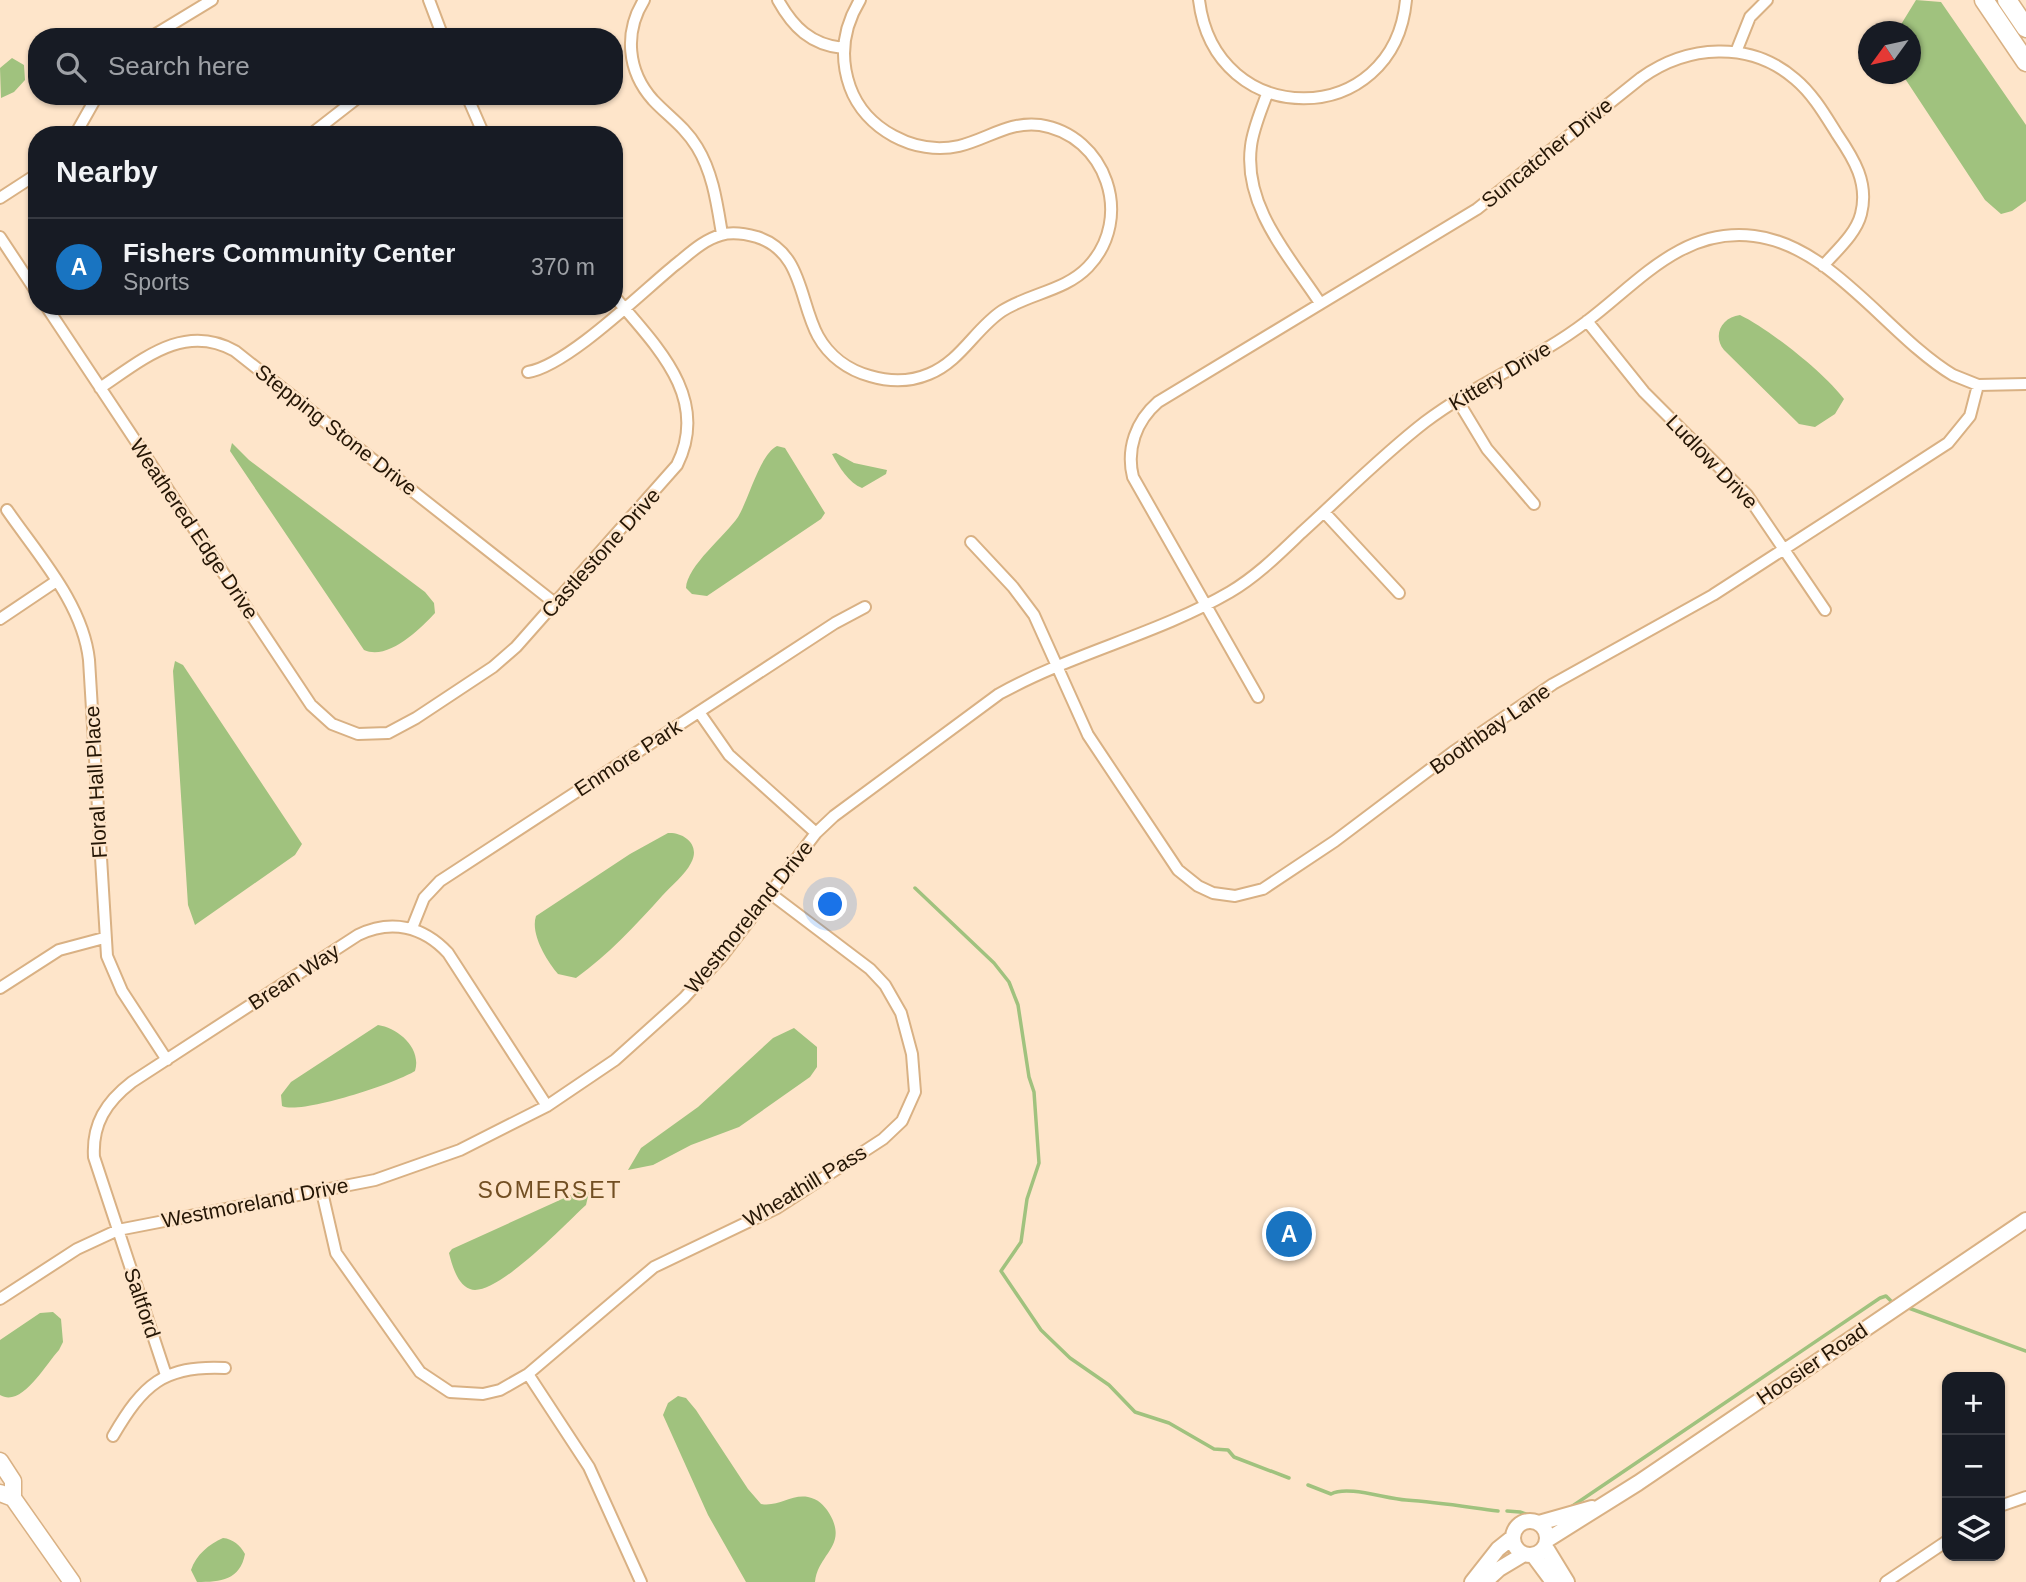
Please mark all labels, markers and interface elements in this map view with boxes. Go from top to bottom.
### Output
north arrow [1858,21,1921,84]
search box [28,28,623,105]
icon: search [52,48,90,86]
text: Search here [108,51,250,81]
street label: Suncatcher Drive [1477,93,1617,212]
text: Nearby [56,155,158,188]
text: Fishers Community Center [123,238,455,268]
text: A [71,254,87,280]
text: 370 m [531,254,595,280]
text: Sports [123,269,189,295]
street label: Kittery Drive [1445,336,1555,415]
street label: Stepping Stone Drive [251,359,422,500]
street label: Ludlow Drive [1662,410,1763,513]
street label: Weathered Edge Drive [126,434,263,623]
street label: Castlestone Drive [537,483,665,622]
street label: Boothbay Lane [1425,679,1554,779]
street label: Floral Hall Place [80,705,111,859]
street label: Enmore Park [570,714,686,801]
street label: Westmoreland Drive [680,836,817,998]
your location [813,887,847,921]
street label: Brean Way [244,939,344,1014]
street label: Wheathill Pass [739,1140,870,1231]
street label: Westmoreland Drive [160,1173,350,1232]
district label: SOMERSET [477,1177,623,1203]
pin: A [1266,1208,1312,1260]
street label: Saltford [120,1265,165,1341]
street label: Hoosier Road [1752,1318,1871,1409]
map controls [1942,1372,2005,1561]
button: + [1942,1372,2005,1435]
button: − [1942,1435,2005,1498]
button: layers [1942,1498,2005,1561]

